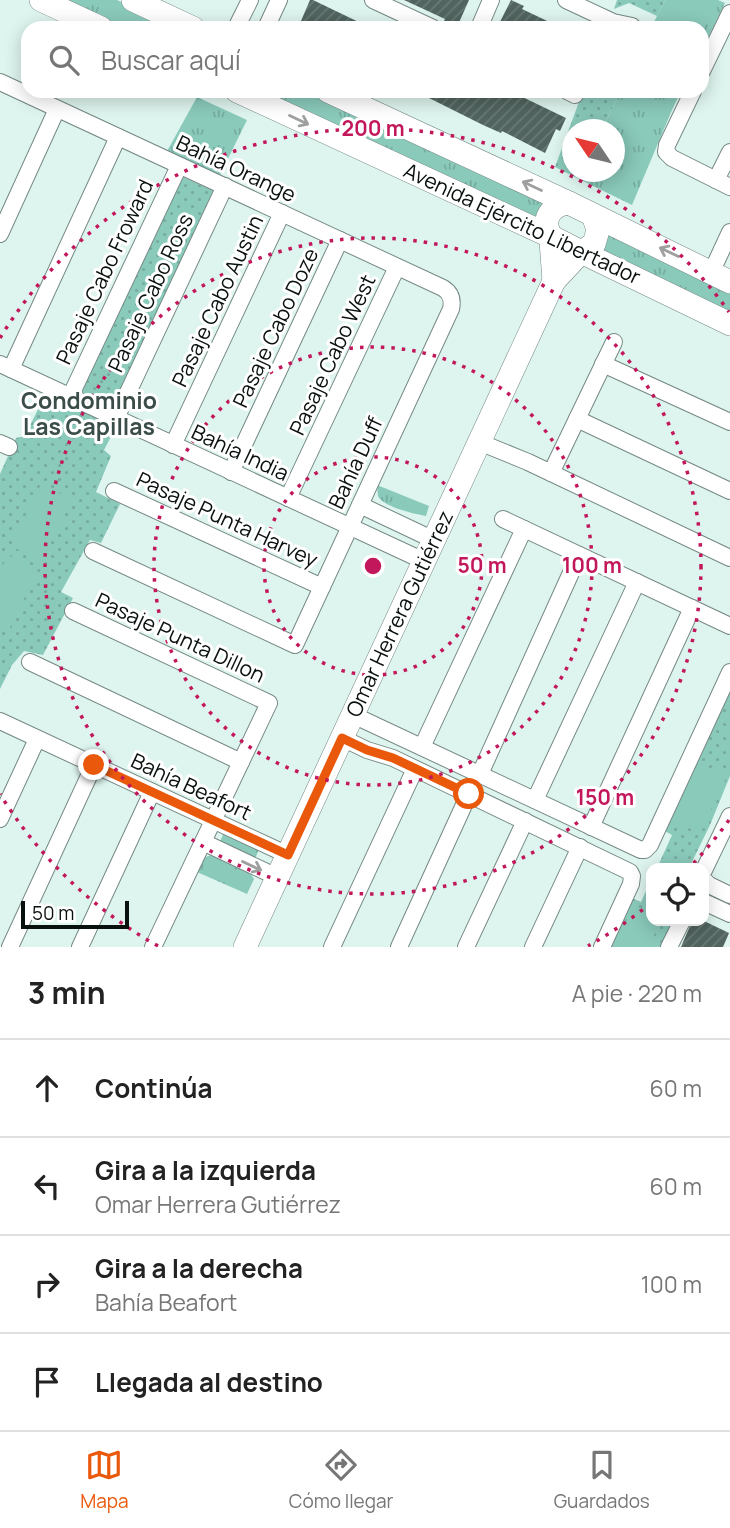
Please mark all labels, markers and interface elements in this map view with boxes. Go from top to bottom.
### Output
search box [21,21,709,98]
icon: search [45,41,83,79]
text: Buscar aquí [101,42,241,78]
one-way arrow [288,114,309,127]
text: 200 m [341,114,405,142]
north arrow [562,119,625,182]
street label: Bahía Orange [172,128,301,208]
street label: Avenida Ejército Libertador [399,156,646,291]
street label: Pasaje Cabo Froward [49,175,159,369]
one-way arrow [522,179,543,192]
street label: Pasaje Cabo Ross [101,209,199,376]
street label: Pasaje Cabo Austin [165,210,269,391]
street label: Pasaje Cabo Doze [226,243,324,412]
one-way arrow [659,245,680,259]
street label: Pasaje Cabo West [283,270,382,439]
district label: Condominio Las Capillas [21,384,157,442]
street label: Bahía Duff [322,412,389,513]
street label: Bahía India [187,417,294,487]
street label: Pasaje Punta Harvey [132,465,323,573]
street label: Omar Herrera Gutiérrez [339,506,459,721]
text: 50 m [457,551,507,579]
text: 100 m [562,551,622,579]
centre of rings [361,554,385,578]
street label: Pasaje Punta Dillon [91,586,270,689]
street label: Bahía Beafort [127,746,256,826]
route end [78,749,109,780]
route start [453,778,484,809]
text: 150 m [576,783,634,811]
one-way arrow [241,859,262,873]
map controls [646,863,709,926]
button: locate [646,863,709,926]
scale bar [21,898,130,930]
text: 50 m [32,900,74,926]
text: 3 min [28,972,106,1013]
text: A pie · 220 m [572,977,702,1009]
icon: ahead [28,1069,66,1107]
text: Continúa [95,1070,213,1106]
text: 60 m [650,1072,702,1104]
text: Gira a la izquierda [95,1152,316,1188]
icon: left [28,1167,66,1205]
text: 60 m [650,1170,702,1202]
text: Omar Herrera Gutiérrez [95,1188,341,1220]
text: Gira a la derecha [95,1250,303,1286]
icon: right [28,1265,66,1303]
text: 100 m [641,1268,702,1300]
text: Bahía Beafort [95,1286,237,1318]
icon: arrive [28,1363,66,1401]
text: Llegada al destino [95,1364,323,1400]
tab: Mapa [80,1446,128,1514]
tab: Cómo llegar [289,1446,393,1514]
tab: Guardados [554,1446,650,1514]

